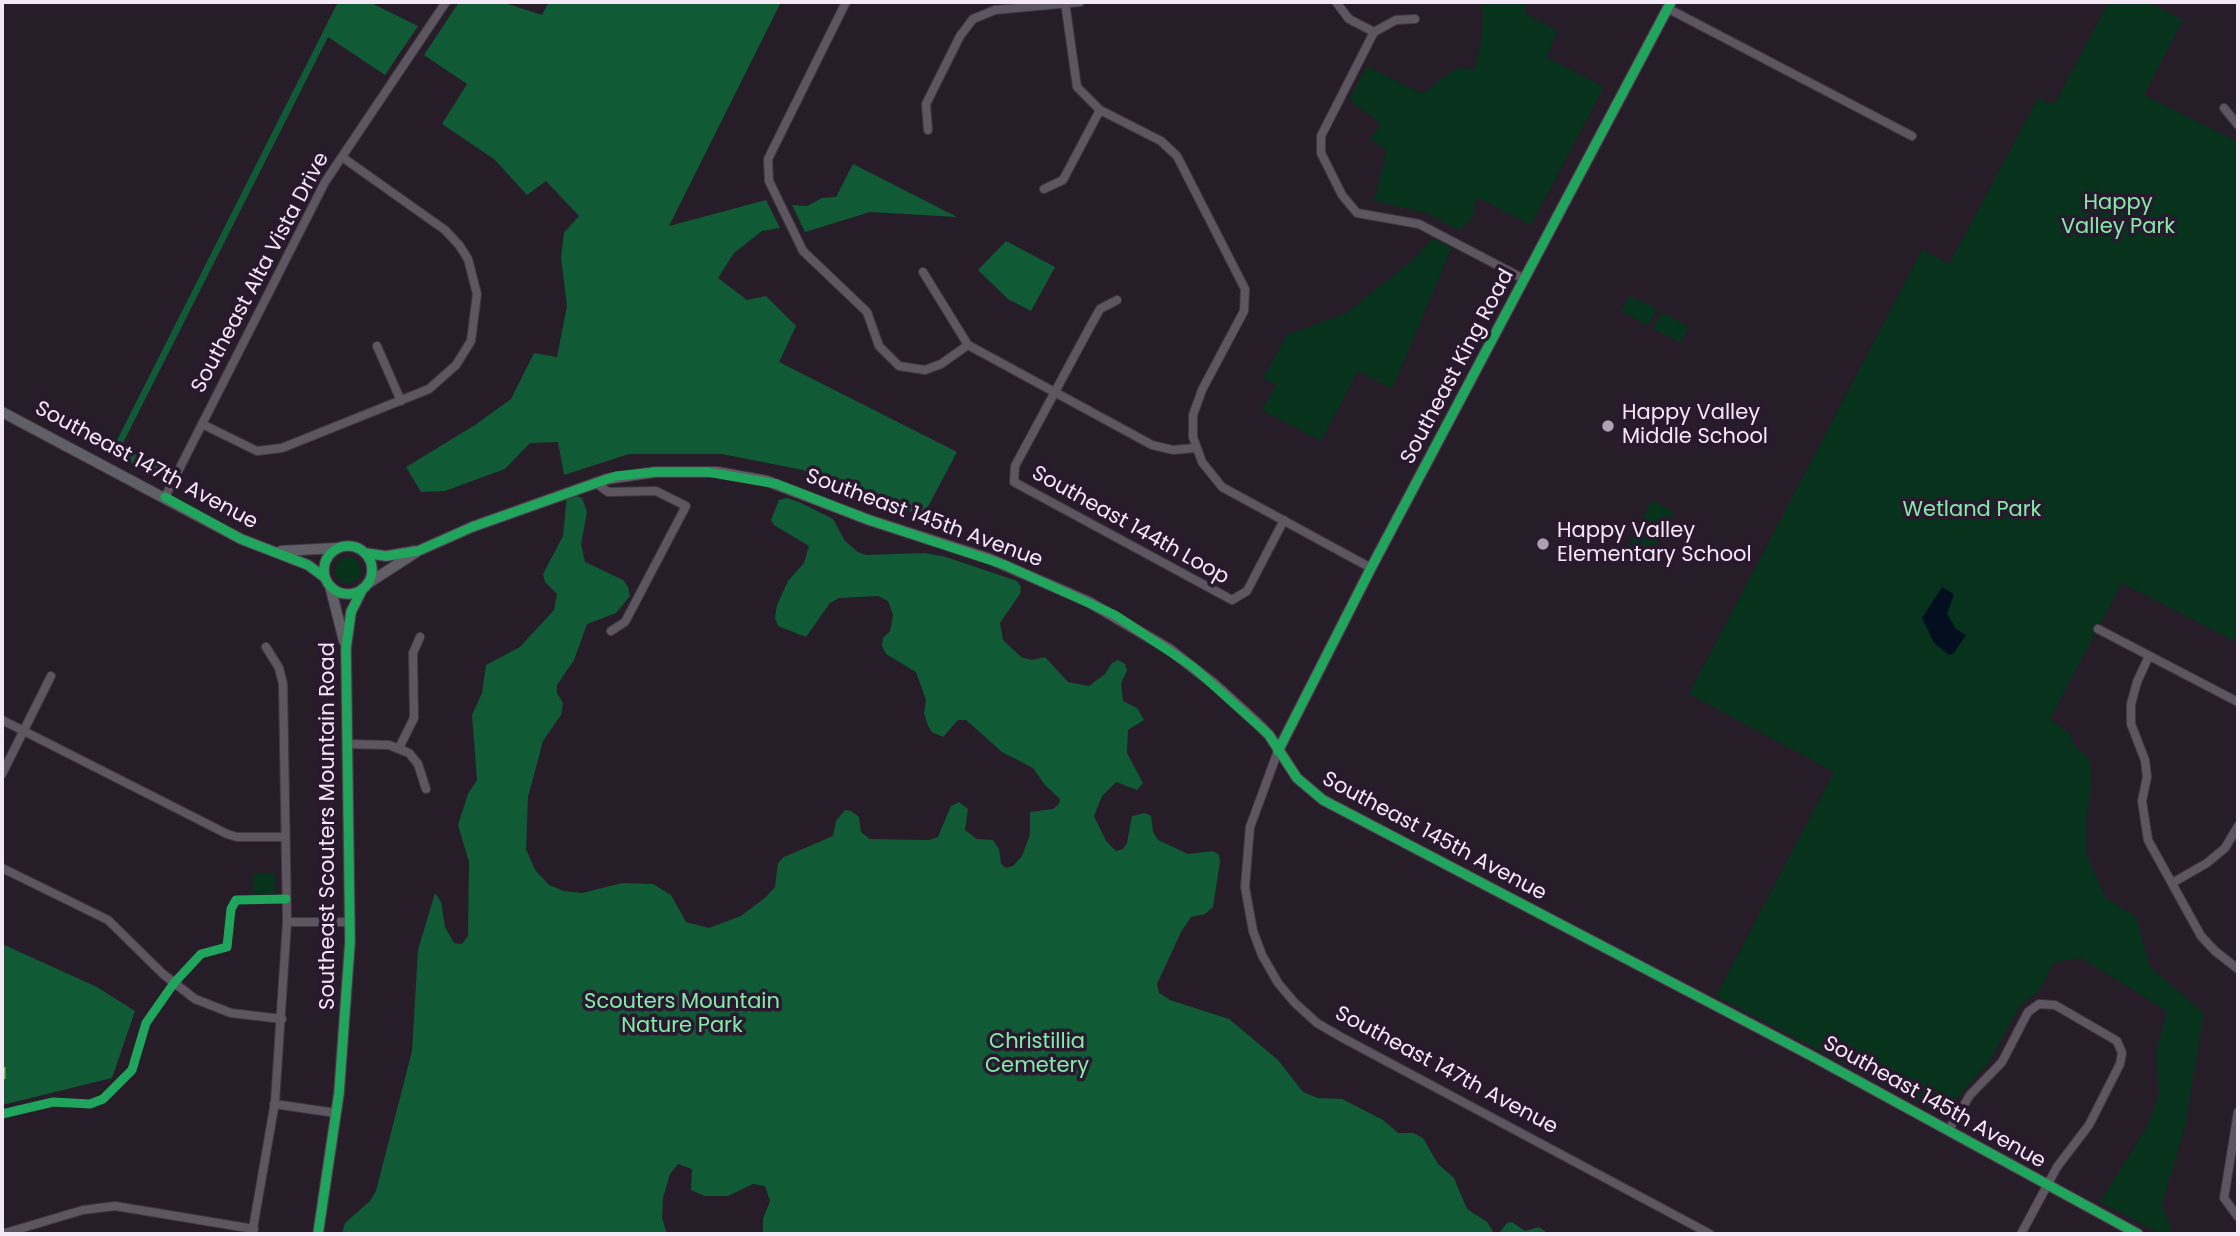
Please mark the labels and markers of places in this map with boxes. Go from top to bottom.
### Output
place label: Happy Valley Middle School [1622,401,1768,451]
marker: Happy Valley Middle School [1600,418,1616,434]
place label: Happy Valley Elementary School [1557,519,1752,569]
marker: Happy Valley Elementary School [1535,536,1551,552]

